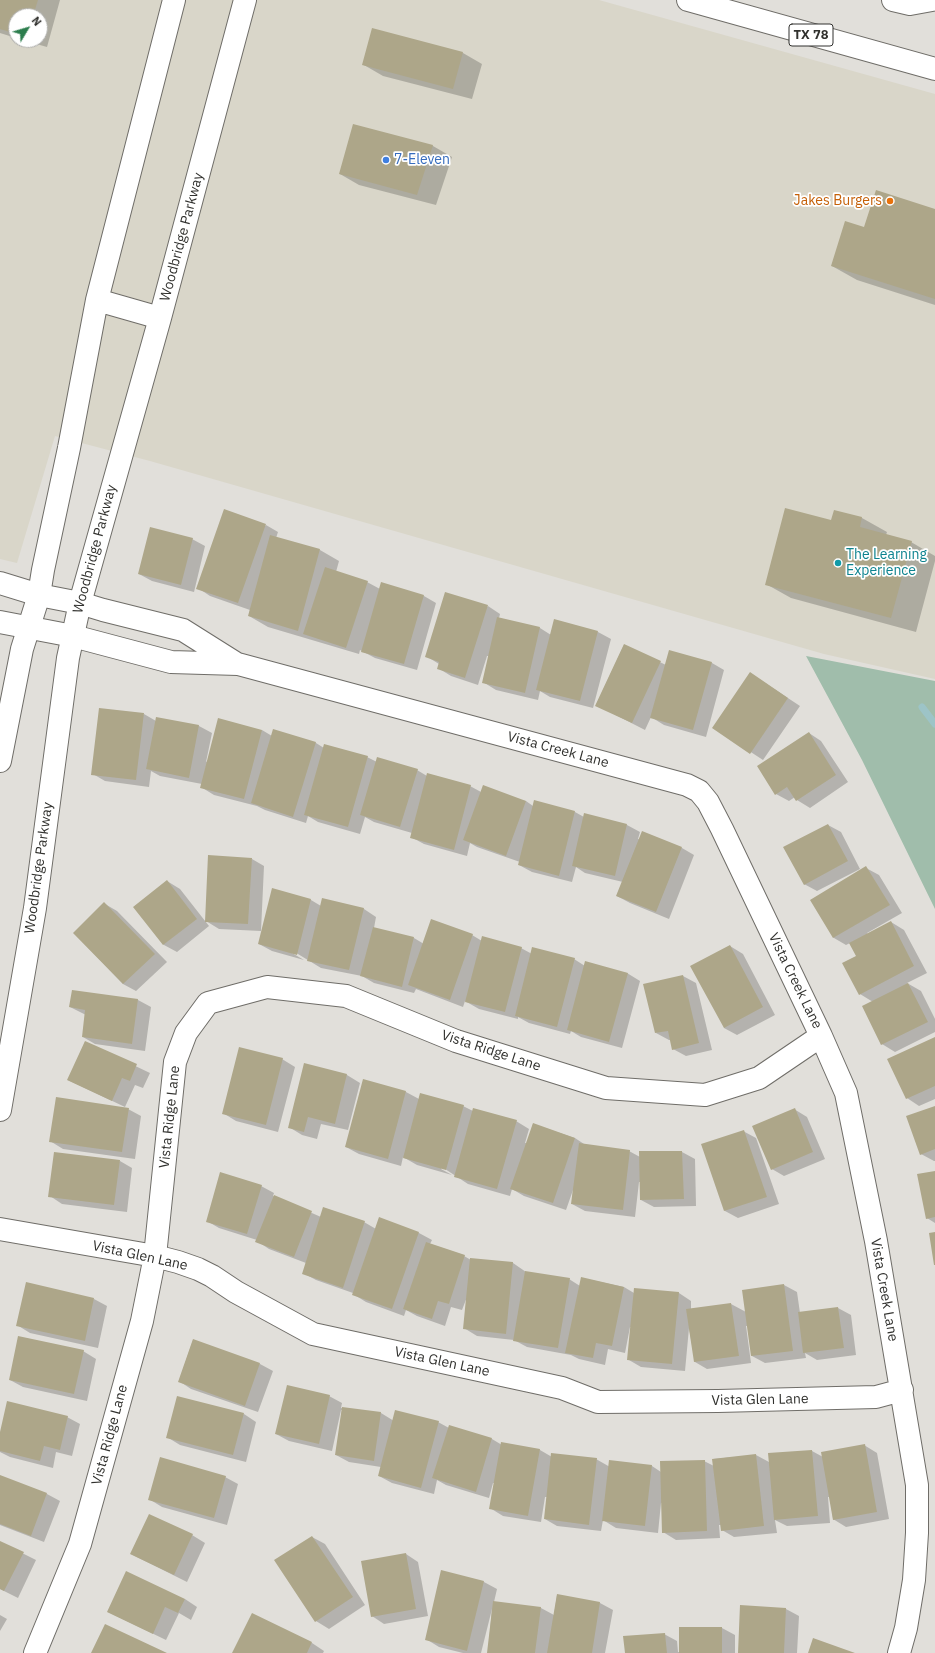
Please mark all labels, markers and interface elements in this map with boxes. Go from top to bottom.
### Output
north arrow [8,8,48,48]
text: N [29,14,45,29]
road number: TX 78 [789,24,833,46]
place label: 7-Eleven [394,152,450,168]
marker: 7-Eleven [381,155,391,165]
street label: Woodbridge Parkway [157,171,207,303]
place label: Jakes Burgers [794,193,882,209]
marker: Jakes Burgers [885,196,895,206]
street label: Woodbridge Parkway [70,483,120,615]
place label: The Learning Experience [846,547,927,580]
marker: The Learning Experience [833,558,843,568]
street label: Vista Creek Lane [505,728,611,772]
street label: Woodbridge Parkway [21,801,57,935]
street label: Vista Creek Lane [765,930,825,1032]
street label: Vista Ridge Lane [439,1027,543,1075]
street label: Vista Ridge Lane [156,1065,184,1169]
street label: Vista Creek Lane [867,1237,901,1343]
street label: Vista Glen Lane [91,1238,189,1274]
street label: Vista Glen Lane [393,1344,491,1380]
street label: Vista Ridge Lane [89,1383,131,1487]
street label: Vista Glen Lane [711,1391,809,1409]

